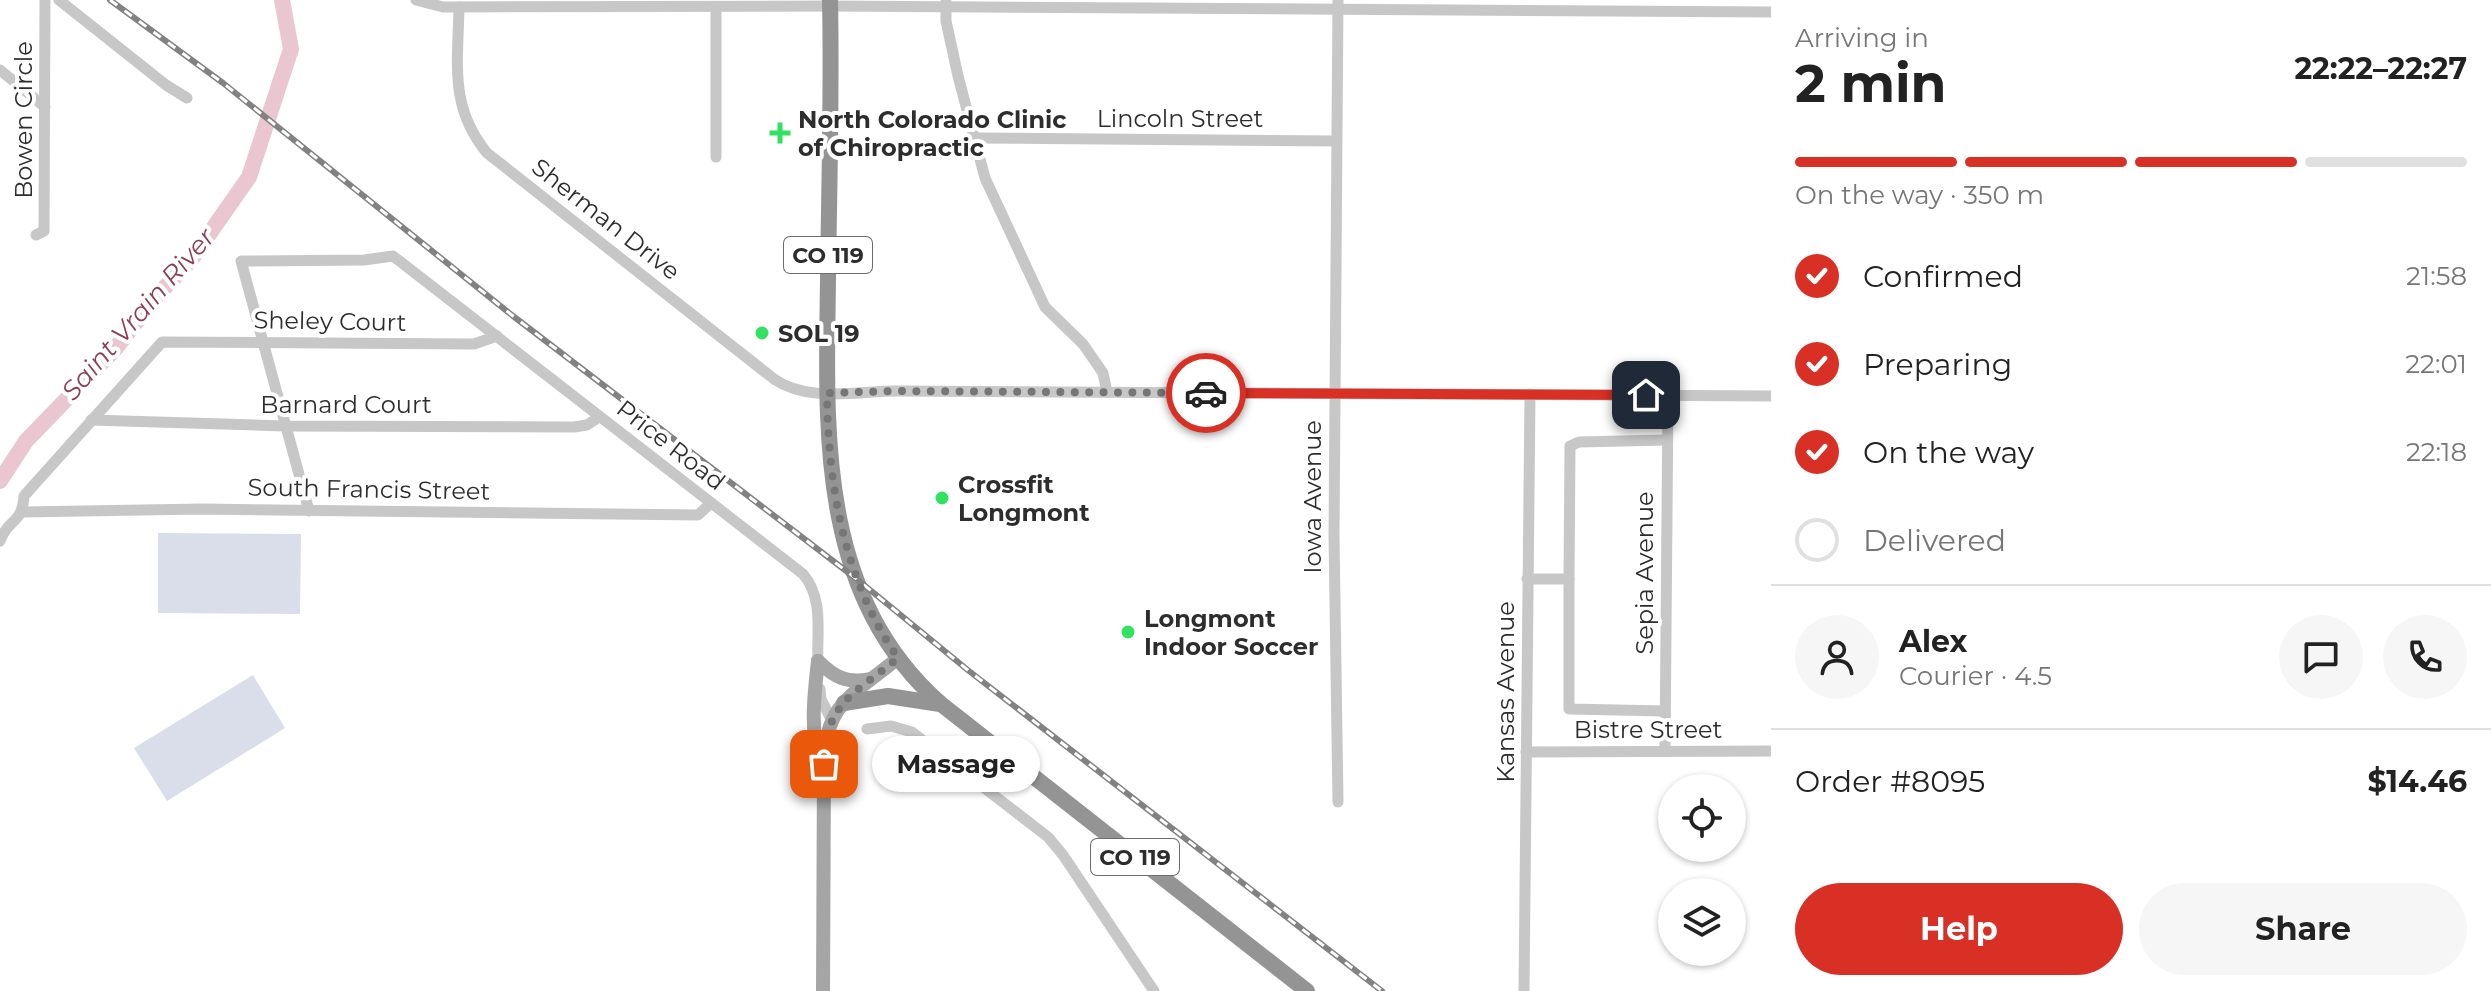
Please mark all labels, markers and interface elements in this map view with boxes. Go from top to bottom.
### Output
text: Arriving in [1795,22,1929,54]
street label: Bowen Circle [9,41,38,199]
text: 22:22–22:27 [2294,50,2467,87]
text: 2 min [1795,52,1947,115]
street label: Lincoln Street [1097,104,1264,133]
place label: North Colorado Clinic of Chiropractic [798,105,1066,162]
marker: North Colorado Clinic of Chiropractic [769,122,791,144]
street label: Sherman Drive [526,152,686,286]
text: On the way · 350 m [1795,179,2044,211]
water label: Saint Vrain River [55,221,222,407]
road number: CO 119 [784,237,872,273]
icon: check [1795,254,1839,298]
text: Confirmed [1863,258,2023,295]
text: 21:58 [2406,260,2467,292]
street label: Sheley Court [253,305,407,337]
place label: SOL 19 [778,319,860,348]
marker: SOL 19 [753,324,771,342]
icon: check [1795,342,1839,386]
text: Preparing [1863,346,2012,383]
text: 22:01 [2405,348,2467,380]
courier [1166,353,1246,433]
pin [1612,361,1680,429]
icon: car [1184,371,1228,415]
icon: home [1624,373,1668,417]
street label: Barnard Court [260,390,432,419]
street label: Price Road [611,394,731,496]
street label: Iowa Avenue [1298,420,1327,574]
icon: check [1795,430,1839,474]
text: On the way [1863,434,2034,471]
text: 22:18 [2406,436,2467,468]
place label: Crossfit Longmont [958,470,1090,527]
street label: South Francis Street [247,472,491,506]
marker: Crossfit Longmont [933,489,951,507]
street label: Sepia Avenue [1630,491,1659,655]
text: Delivered [1863,522,2006,559]
street label: Kansas Avenue [1491,601,1520,783]
place label: Longmont Indoor Soccer [1144,604,1318,661]
button: person [1795,615,1879,699]
button: chat [2279,615,2363,699]
button: phone [2383,615,2467,699]
marker: Longmont Indoor Soccer [1119,623,1137,641]
text: Alex [1899,623,1967,660]
text: Courier · 4.5 [1899,660,2052,692]
street label: Bistre Street [1574,715,1723,744]
pin [790,730,858,798]
callout: Massage [872,736,1040,792]
icon: bag [802,742,846,786]
text: Massage [896,748,1016,780]
text: Order #8095 [1795,763,1985,800]
text: $14.46 [2367,763,2467,800]
map controls [1658,774,1746,966]
button: locate [1658,774,1746,862]
road number: CO 119 [1091,839,1179,875]
button: layers [1658,878,1746,966]
button: Help [1795,883,2123,975]
button: Share [2139,883,2467,975]

